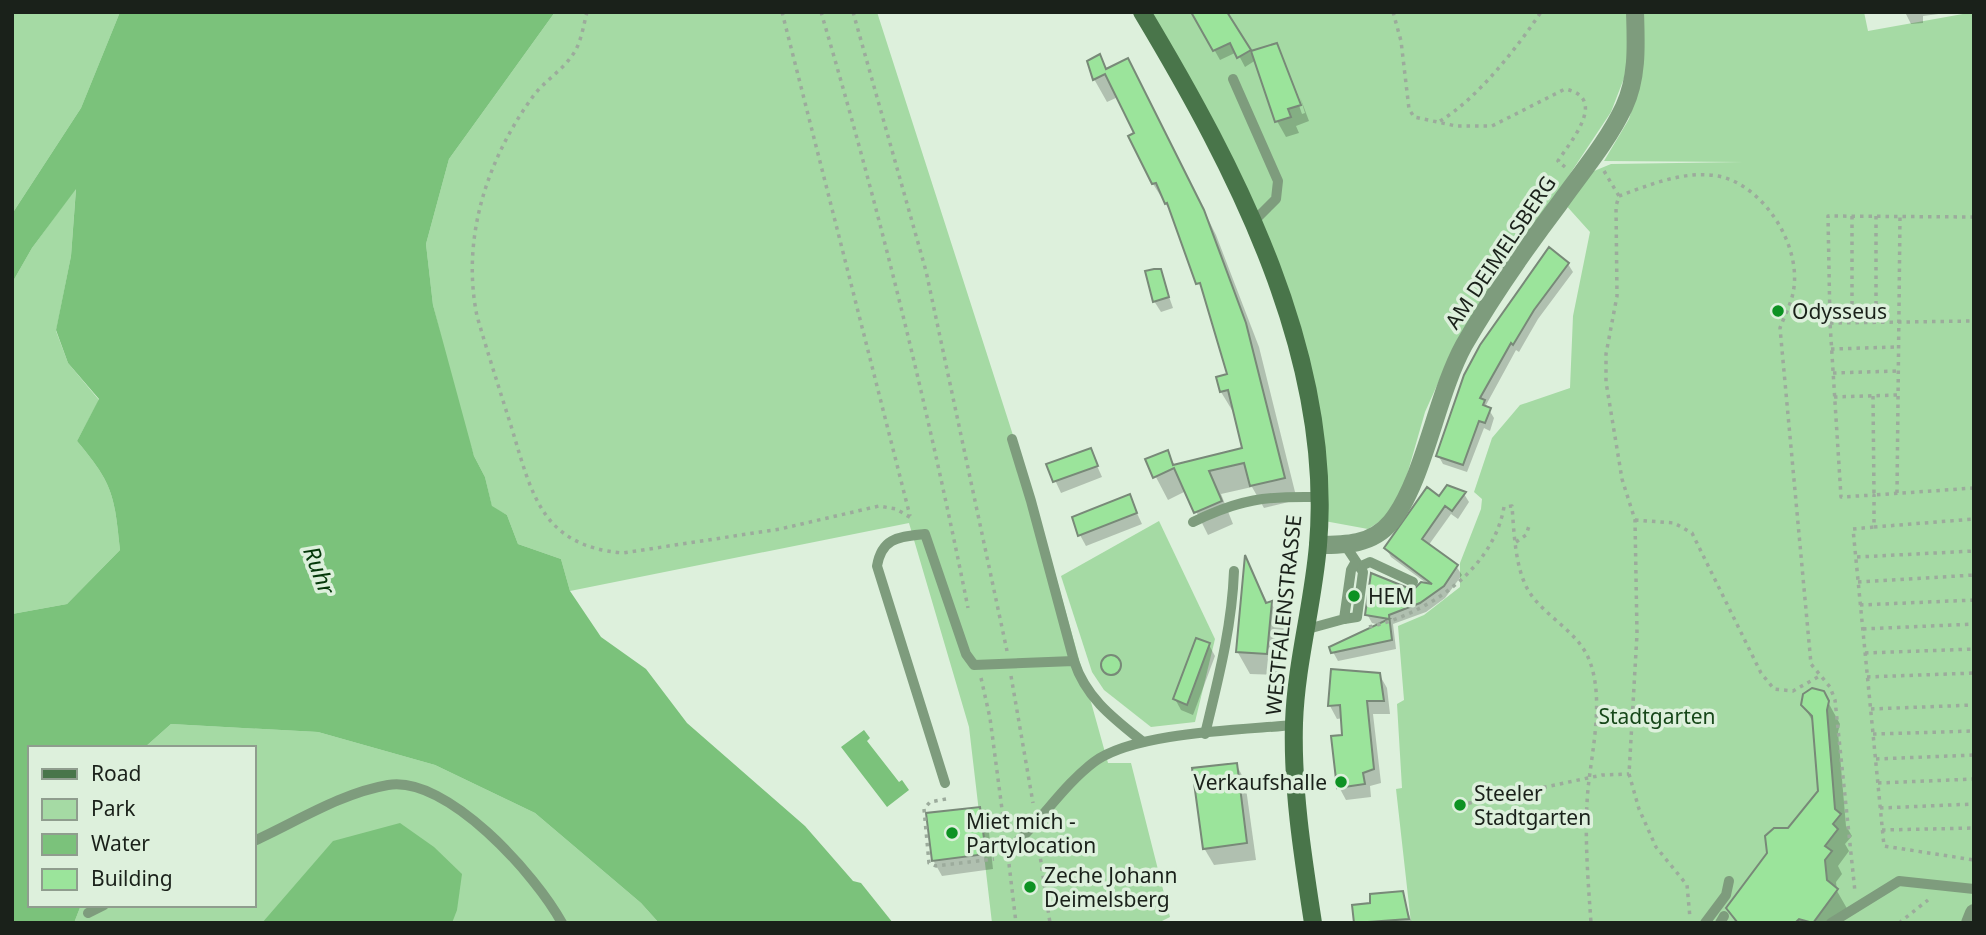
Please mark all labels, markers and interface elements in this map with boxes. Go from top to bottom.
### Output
street label: AM DEIMELSBERG [1438,170,1562,334]
place label: Odysseus [1792,297,1887,325]
marker: Odysseus [1770,303,1786,319]
street label: WESTFALENSTRASSE [1259,513,1307,717]
water label: Ruhr [296,541,344,599]
place label: HEM [1368,582,1414,610]
marker: HEM [1346,588,1362,604]
park label: Stadtgarten [1598,702,1716,730]
legend [28,746,256,907]
text: Road [91,759,141,787]
place label: Verkaufshalle [1194,768,1327,796]
marker: Verkaufshalle [1333,774,1349,790]
place label: Steeler Stadtgarten [1474,779,1591,831]
text: Park [91,794,136,822]
marker: Steeler Stadtgarten [1452,797,1468,813]
place label: Miet mich - Partylocation [966,807,1096,859]
marker: Miet mich - Partylocation [944,825,960,841]
text: Water [91,829,150,857]
place label: Zeche Johann Deimelsberg [1044,861,1177,913]
text: Building [91,864,173,892]
marker: Zeche Johann Deimelsberg [1022,879,1038,895]

